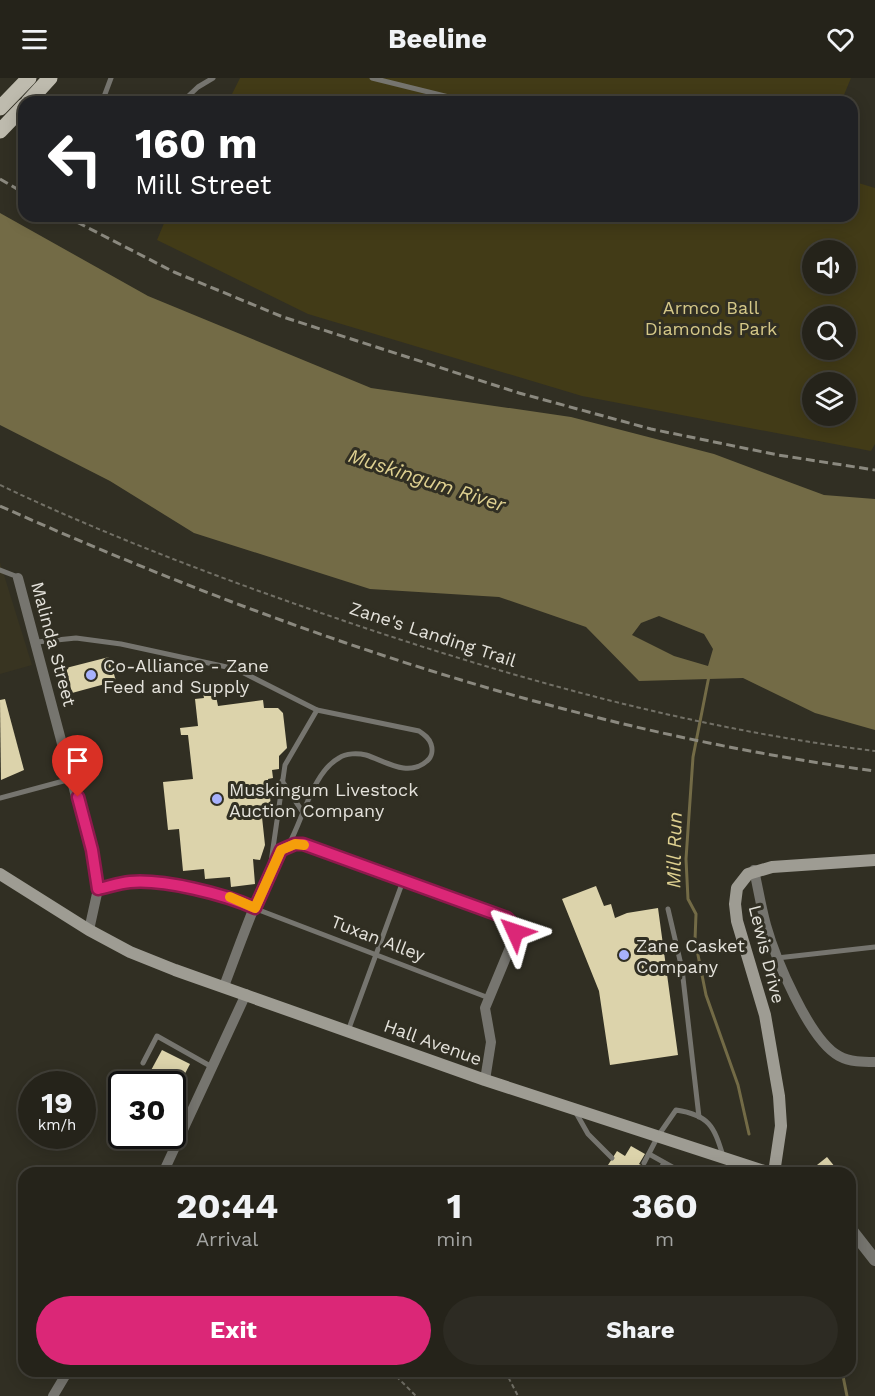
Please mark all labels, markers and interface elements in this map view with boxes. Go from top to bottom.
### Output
icon: menu [18,23,51,56]
text: Beeline [388,23,487,55]
icon: heart [824,23,857,56]
text: 160 m [135,119,258,168]
icon: left [36,120,114,198]
text: Mill Street [135,169,271,201]
map controls [802,240,856,426]
button: sound [802,240,856,294]
park label: Armco Ball Diamonds Park [645,297,777,339]
button: search [802,306,856,360]
button: layers [802,372,856,426]
water label: Muskingum River [345,443,510,517]
street label: Malinda Street [27,579,81,709]
street label: Zane's Landing Trail [347,597,520,671]
place label: Co-Alliance - Zane Feed and Supply [103,655,269,697]
marker: Co-Alliance - Zane Feed and Supply [84,668,98,682]
pin [52,735,103,797]
icon: arrive [61,744,94,777]
place label: Muskingum Livestock Auction Company [229,779,418,821]
marker: Muskingum Livestock Auction Company [210,792,224,806]
water label: Mill Run [661,812,687,888]
position arrow [483,900,547,964]
street label: Lewis Drive [745,903,789,1005]
street label: Tuxan Alley [328,910,429,966]
place label: Zane Casket Company [636,935,745,977]
marker: Zane Casket Company [617,948,631,962]
street label: Hall Avenue [381,1015,485,1069]
speed limit sign: 30 [108,1071,186,1149]
text: 19 [41,1085,73,1120]
text: km/h [38,1116,76,1134]
text: 20:44 [176,1185,278,1227]
text: 1 [447,1185,462,1227]
text: 360 [631,1185,698,1227]
text: Arrival [196,1227,258,1251]
text: min [436,1227,473,1251]
text: m [655,1227,674,1251]
button: Exit [36,1296,431,1365]
button: Share [443,1296,838,1365]

